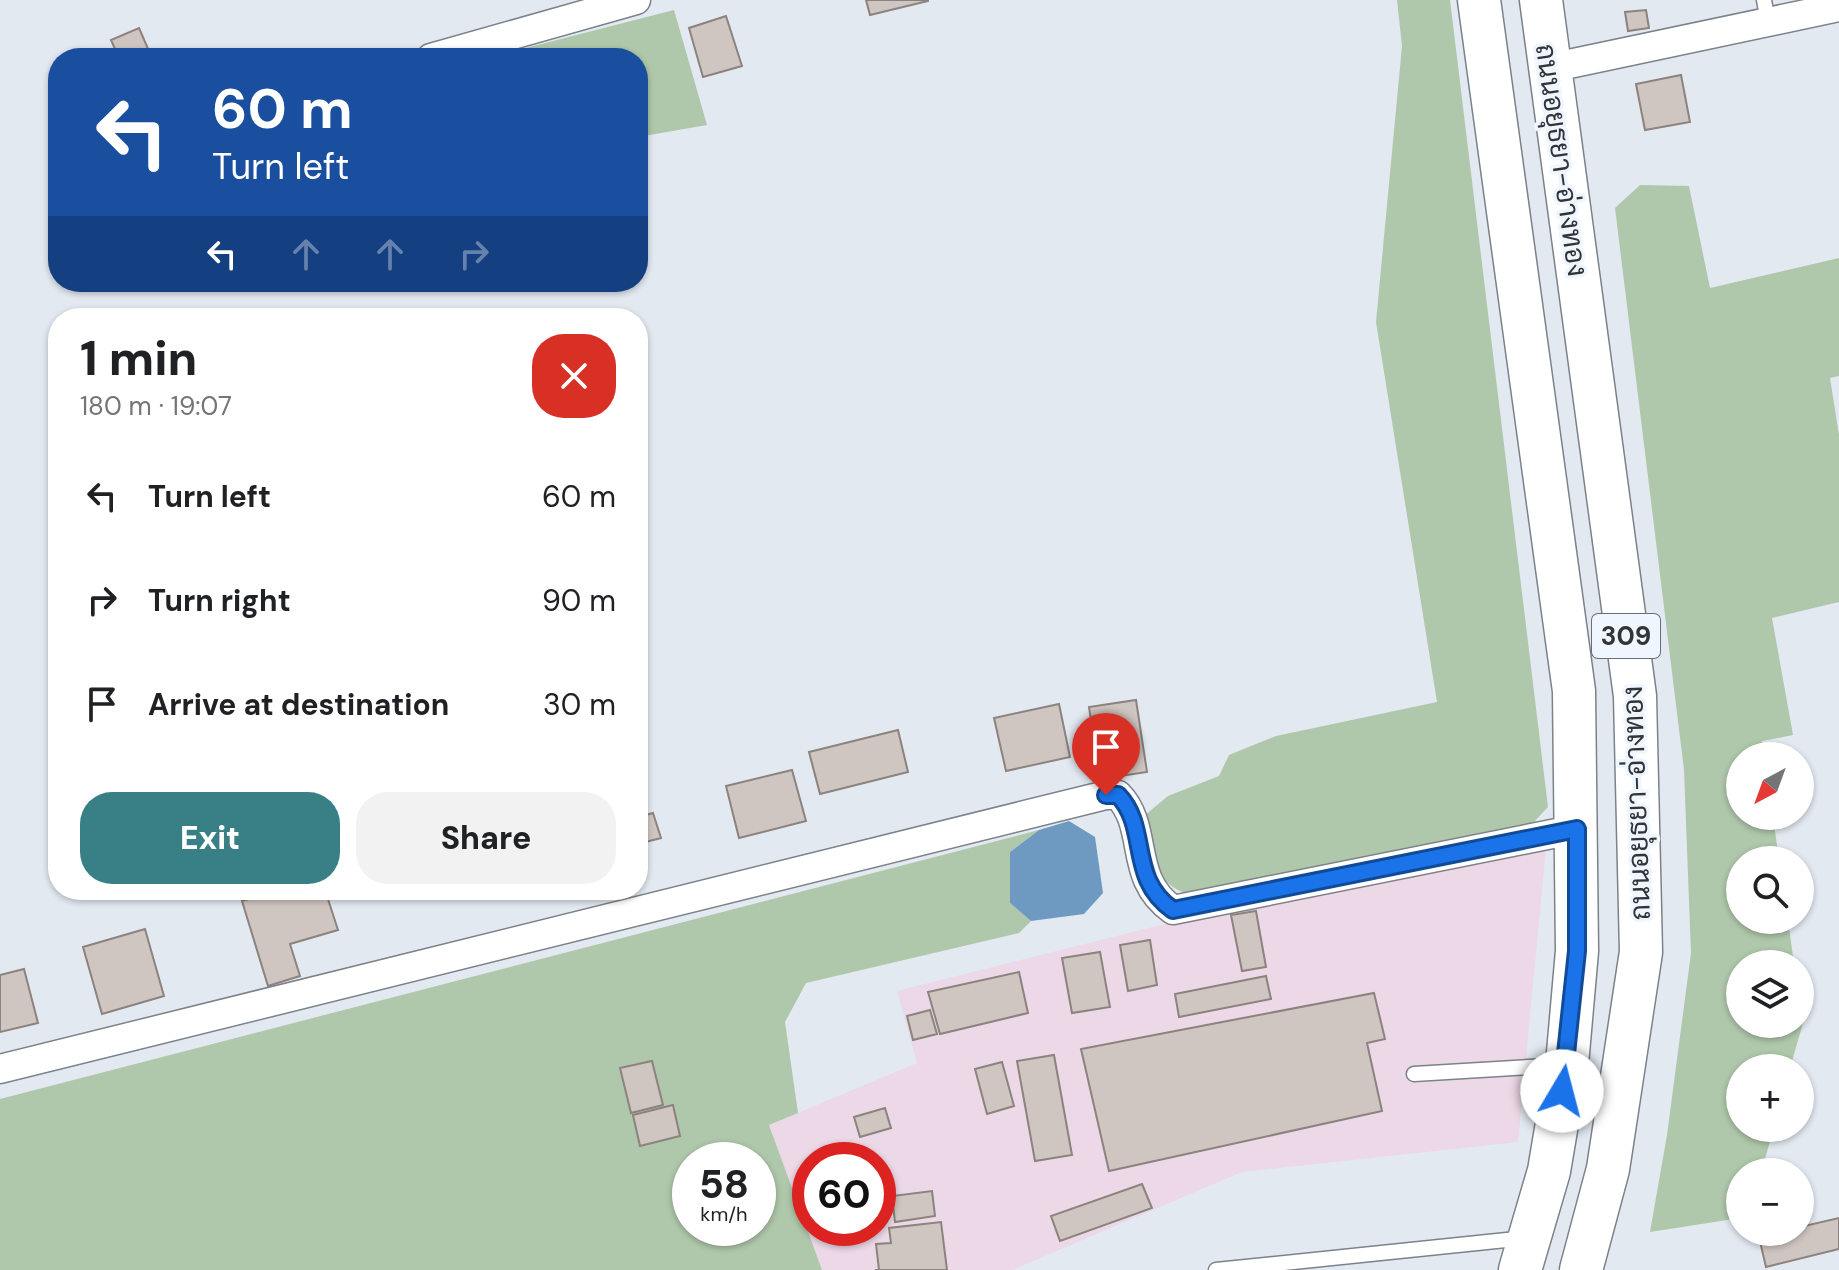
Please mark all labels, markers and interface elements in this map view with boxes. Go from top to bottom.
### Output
street label: ถนนอยุธยา-อ่างทอง [1526,41,1596,279]
text: 60 m [212,72,353,145]
icon: left [80,80,184,184]
text: Turn left [212,143,349,190]
icon: left [200,232,244,276]
icon: ahead [284,232,328,276]
icon: ahead [368,232,412,276]
icon: right [452,232,496,276]
text: 1 min [80,327,197,390]
button: close [532,334,616,418]
text: 180 m · 19:07 [80,389,232,423]
icon: left [80,474,124,518]
text: Turn left [148,477,271,516]
text: 60 m [542,477,616,516]
icon: right [80,578,124,622]
text: Turn right [148,581,291,620]
text: 90 m [542,581,616,620]
road number: 309 [1592,614,1660,658]
icon: arrive [80,682,124,726]
text: Arrive at destination [148,685,449,724]
text: 30 m [543,685,616,724]
street label: ถนนอยุธยา-อ่างทอง [1614,685,1660,921]
pin [1072,713,1140,795]
icon: arrive [1084,725,1128,769]
north arrow [1726,742,1814,830]
map controls [1726,742,1814,1246]
button: Exit [80,792,340,884]
button: Share [356,792,616,884]
button: search [1726,846,1814,934]
button: layers [1726,950,1814,1038]
position arrow [1520,1049,1604,1133]
button: + [1726,1054,1814,1142]
speed limit sign: 60 [792,1142,896,1246]
text: 58 [699,1158,749,1210]
button: − [1726,1158,1814,1246]
text: km/h [700,1201,748,1227]

